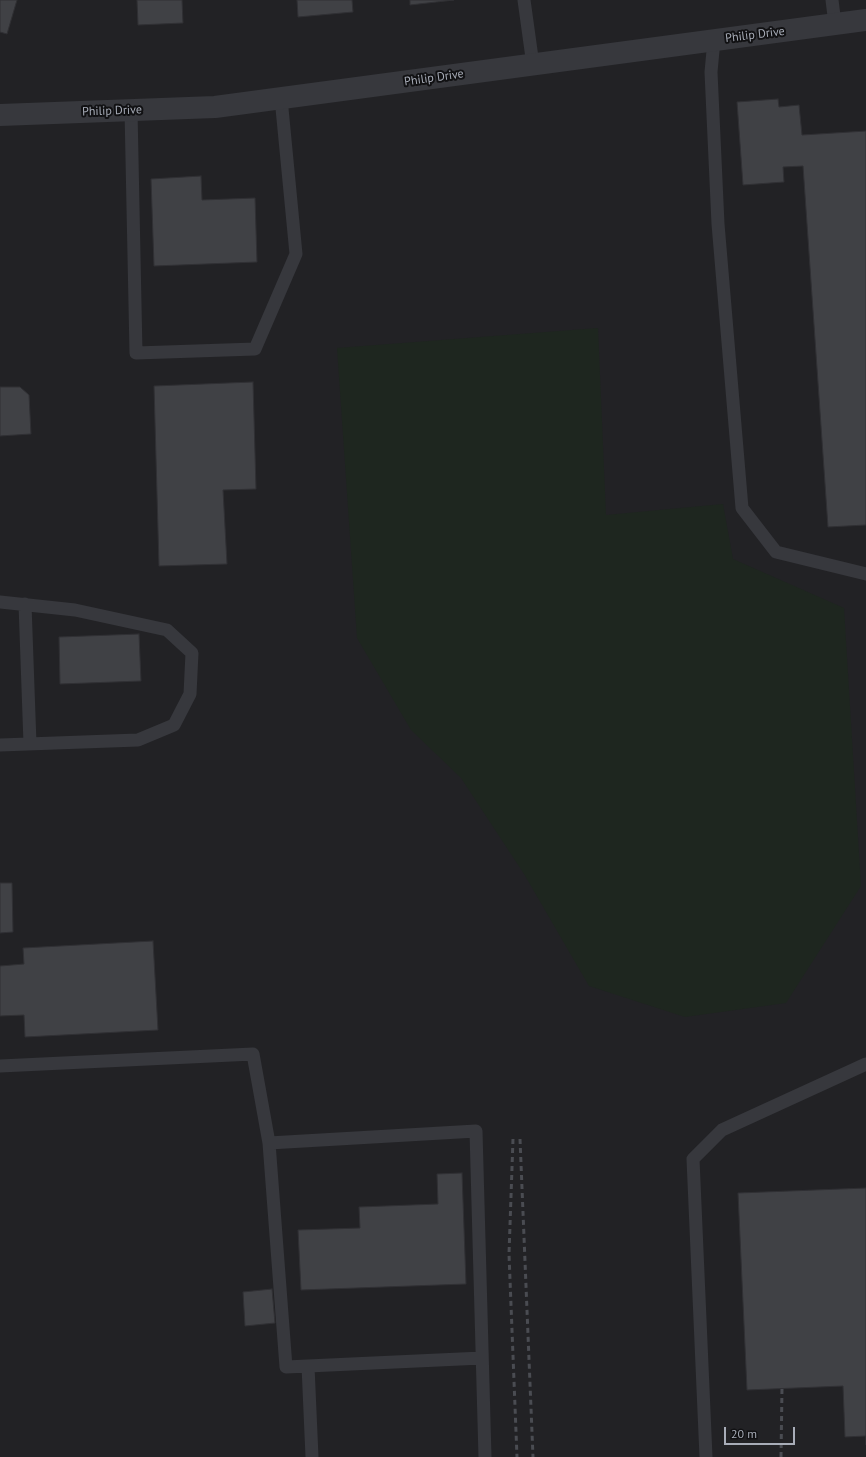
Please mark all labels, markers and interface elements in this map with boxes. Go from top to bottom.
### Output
street label: Philip Drive [724,24,786,46]
street label: Philip Drive [403,67,465,89]
street label: Philip Drive [82,103,142,119]
scale bar [726,1419,797,1445]
text: 20 m [731,1426,757,1441]

